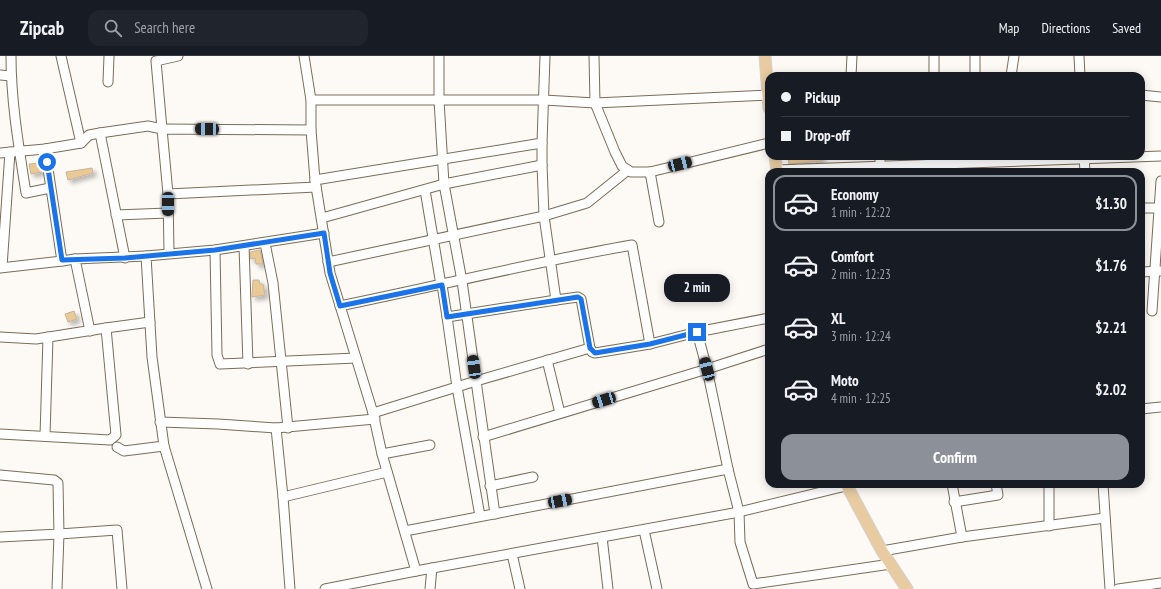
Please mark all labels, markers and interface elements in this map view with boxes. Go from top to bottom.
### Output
search box [88,10,368,46]
text: Zipcab [20,16,64,40]
icon: search [102,17,124,39]
text: Search here [134,18,195,37]
text: Map [999,19,1019,37]
text: Directions [1041,19,1090,37]
text: Saved [1112,19,1141,37]
text: Pickup [805,88,840,107]
car [195,123,219,135]
text: Drop-off [805,126,850,145]
route start [38,153,56,171]
car [667,155,693,173]
icon: car [783,185,819,221]
text: Economy [831,185,879,204]
car [162,192,174,216]
text: $1.30 [1095,194,1127,213]
text: 1 min · 12:22 [831,204,891,221]
icon: car [783,247,819,283]
text: Comfort [831,247,874,266]
text: $1.76 [1095,256,1127,275]
text: 2 min · 12:23 [831,266,891,283]
callout: 2 min [664,274,730,302]
text: 2 min [684,279,710,296]
icon: car [783,309,819,345]
text: XL [831,309,845,328]
text: $2.21 [1095,318,1127,337]
route end [688,323,706,341]
text: 3 min · 12:24 [831,328,891,345]
car [466,354,482,380]
car [698,356,716,382]
icon: car [783,371,819,407]
text: Moto [831,371,859,390]
text: $2.02 [1095,380,1127,399]
text: 4 min · 12:25 [831,390,891,407]
car [591,391,617,409]
button: Confirm [781,434,1129,480]
car [547,493,573,509]

